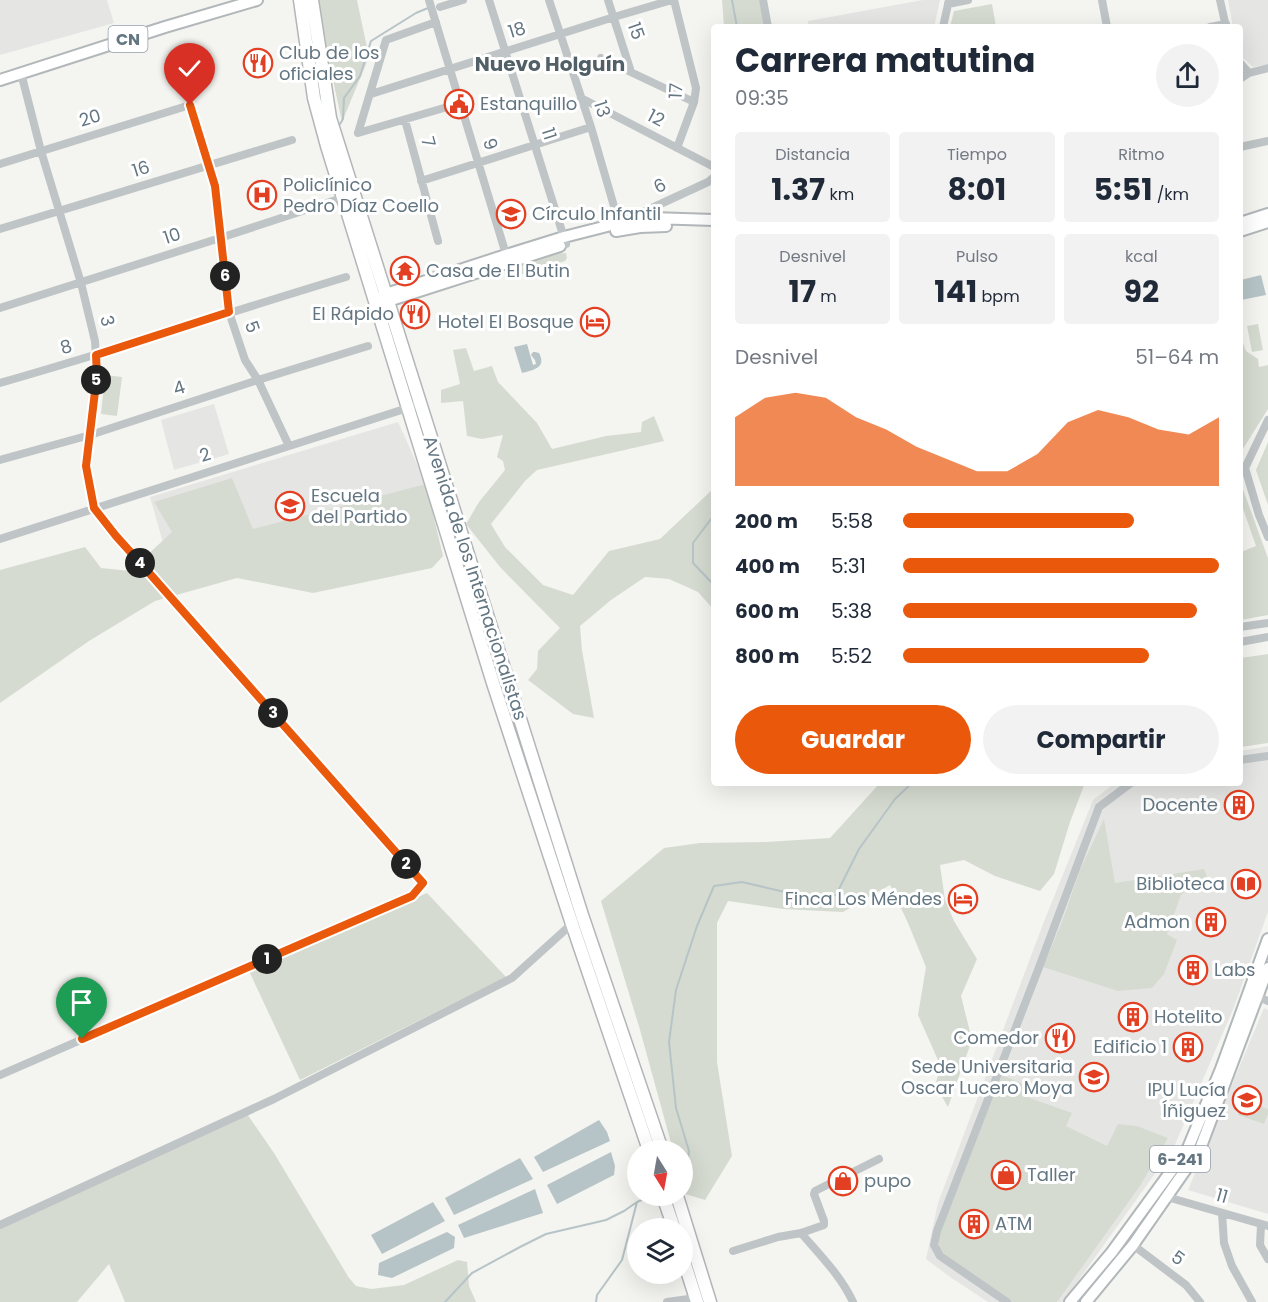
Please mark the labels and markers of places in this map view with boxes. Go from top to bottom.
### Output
place label: Club de los oficiales [279,40,379,86]
pin [164,43,215,105]
restaurant icon: Club de los oficiales [242,47,274,79]
public building icon: Estanquillo [443,88,475,120]
place label: Estanquillo [480,91,577,116]
place label: Policlínico Pedro Díaz Coello [283,172,439,218]
hospital icon: Policlínico Pedro Díaz Coello [246,179,278,211]
school or university icon: Círculo Infantil [495,198,527,230]
place label: Círculo Infantil [532,201,661,226]
temple icon: Casa de El Butin [389,255,421,287]
place label: Casa de El Butin [426,258,570,283]
pin: 6 [210,261,240,291]
restaurant icon: El Rápido [399,298,431,330]
place label: El Rápido [312,301,394,326]
hotel icon: Hotel El Bosque [579,306,611,338]
place label: Hotel El Bosque [438,309,574,334]
pin: 5 [81,365,111,395]
place label: Escuela del Partido [311,483,408,529]
school or university icon: Escuela del Partido [274,490,306,522]
pin: 4 [125,548,155,578]
pin: 3 [258,698,288,728]
building icon: Docente [1223,789,1255,821]
place label: Docente [1142,792,1218,817]
pin: 2 [391,849,421,879]
library icon: Biblioteca [1230,868,1262,900]
place label: Biblioteca [1136,871,1225,896]
hotel icon: Finca Los Méndes [947,883,979,915]
place label: Finca Los Méndes [785,886,942,911]
building icon: Admon [1195,906,1227,938]
place label: Admon [1124,909,1190,934]
pin: 1 [252,944,282,974]
building icon: Labs [1177,954,1209,986]
place label: Labs [1214,957,1256,982]
pin [56,977,107,1039]
building icon: Hotelito [1117,1001,1149,1033]
place label: Hotelito [1154,1004,1223,1029]
restaurant icon: Comedor [1044,1022,1076,1054]
place label: Comedor [953,1025,1039,1050]
building icon: Edificio 1 [1172,1031,1204,1063]
place label: Edificio 1 [1093,1034,1167,1059]
place label: Sede Universitaria Oscar Lucero Moya [901,1054,1073,1100]
school or university icon: Sede Universitaria Oscar Lucero Moya [1078,1061,1110,1093]
place label: IPU Lucía Íñiguez [1147,1077,1226,1123]
school or university icon: IPU Lucía Íñiguez [1231,1084,1263,1116]
shop icon: Taller [990,1159,1022,1191]
place label: Taller [1027,1162,1076,1187]
shop icon: pupo [827,1165,859,1197]
place label: pupo [864,1168,911,1193]
building icon: ATM [958,1208,990,1240]
place label: ATM [995,1211,1032,1236]

